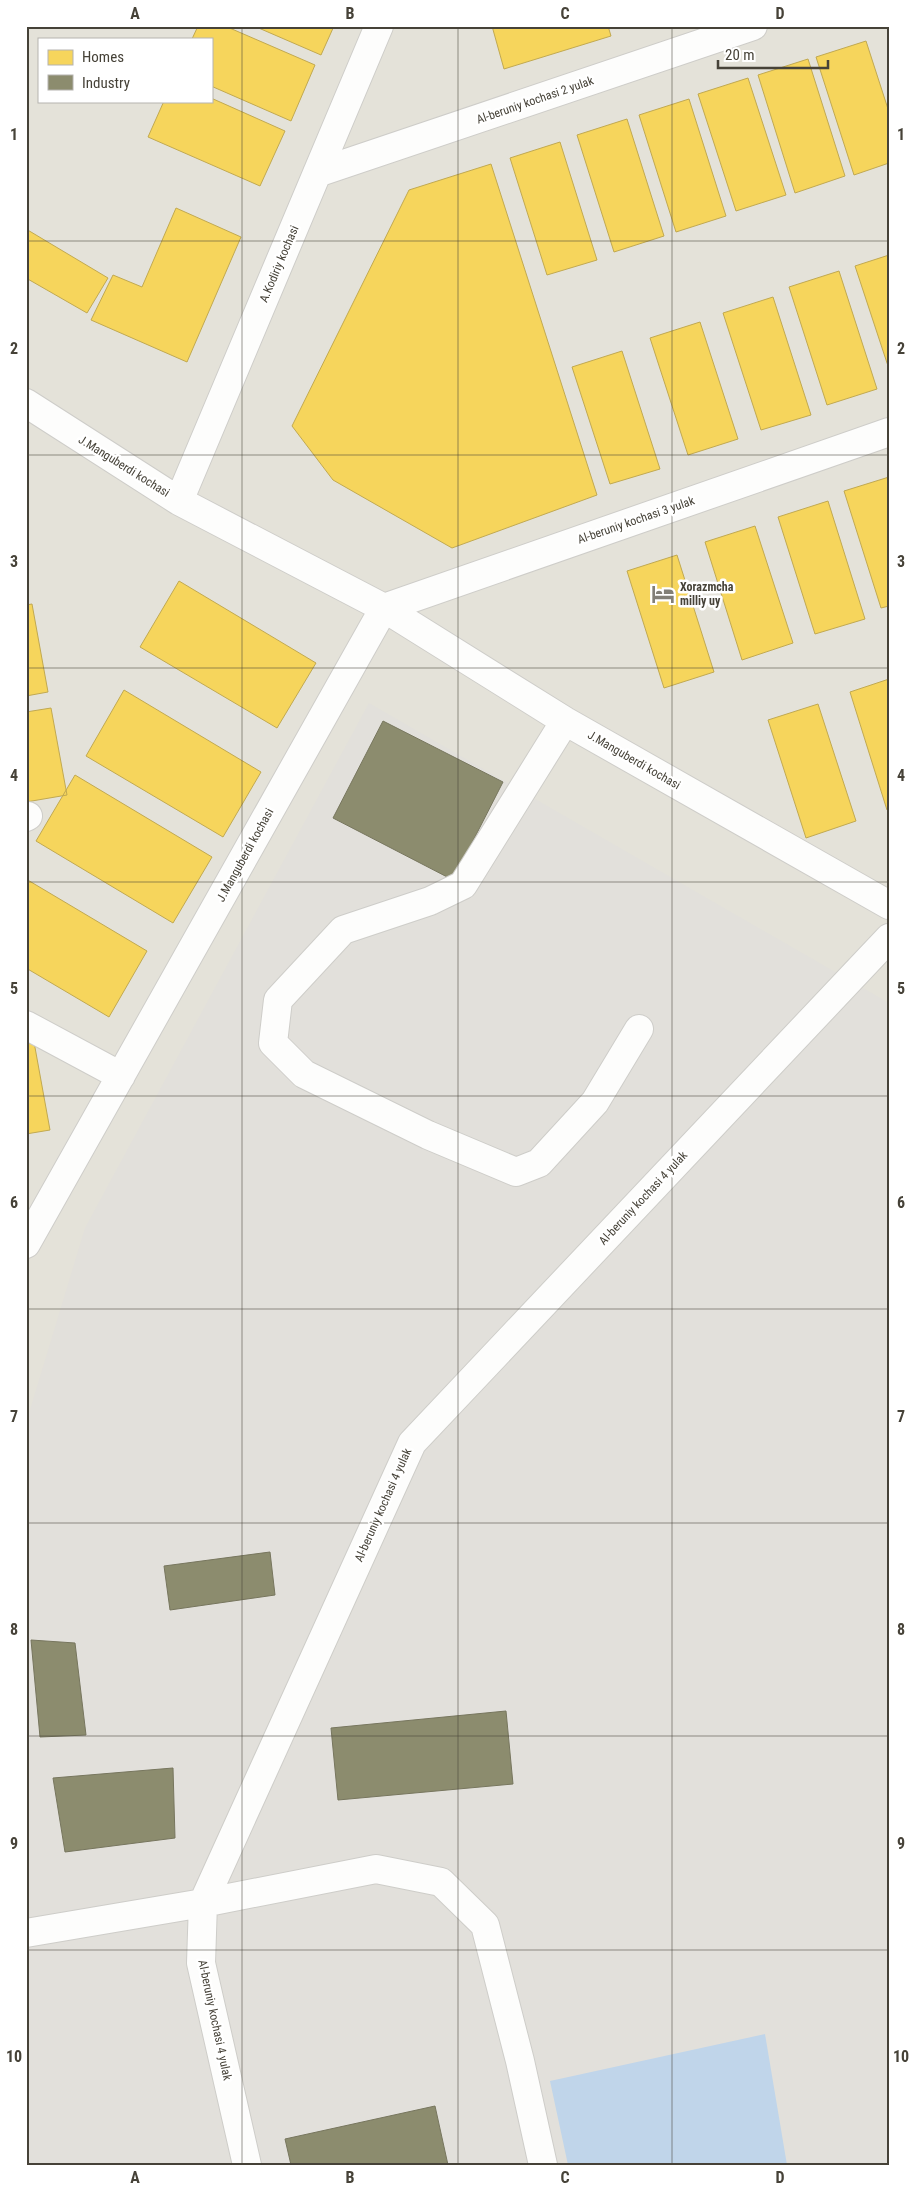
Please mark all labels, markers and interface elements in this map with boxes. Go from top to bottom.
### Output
text: A [130,4,140,23]
text: B [346,4,355,23]
text: C [560,4,570,23]
text: D [775,4,785,23]
legend [38,38,212,102]
scale bar [718,38,828,70]
text: 20 m [725,46,755,64]
text: Homes [82,48,124,66]
street label: Al-beruniy kochasi 2 yulak [475,73,596,127]
text: Industry [82,74,130,92]
text: 1 [10,125,18,144]
text: 1 [897,125,905,144]
street label: A.Kodiriy kochasi [257,223,301,305]
text: 2 [10,339,18,358]
text: 2 [897,339,905,358]
street label: J.Manguberdi kochasi [76,432,172,500]
street label: Al-beruniy kochasi 3 yulak [576,493,697,547]
text: 3 [10,552,18,571]
text: 3 [897,552,905,571]
place label: Xorazmcha milliy uy [680,580,734,608]
hotel icon: Xorazmcha milliy uy [650,581,676,607]
street label: J.Manguberdi kochasi [585,728,683,792]
text: 4 [10,766,18,785]
text: 4 [897,766,905,785]
street label: J.Manguberdi kochasi [214,806,276,904]
text: 5 [10,979,18,998]
text: 5 [897,979,905,998]
street label: Al-beruniy kochasi 4 yulak [596,1148,690,1248]
text: 6 [10,1193,18,1212]
text: 6 [897,1193,905,1212]
text: 7 [10,1407,18,1426]
text: 7 [897,1407,905,1426]
street label: Al-beruniy kochasi 4 yulak [352,1445,415,1564]
text: 8 [10,1620,18,1639]
text: 8 [897,1620,905,1639]
text: 9 [10,1834,18,1853]
text: 9 [897,1834,905,1853]
street label: Al-beruniy kochasi 4 yulak [195,1958,235,2082]
text: 10 [6,2047,22,2066]
text: 10 [893,2047,909,2066]
text: A [130,2168,140,2187]
text: B [346,2168,355,2187]
text: C [560,2168,570,2187]
text: D [775,2168,785,2187]

